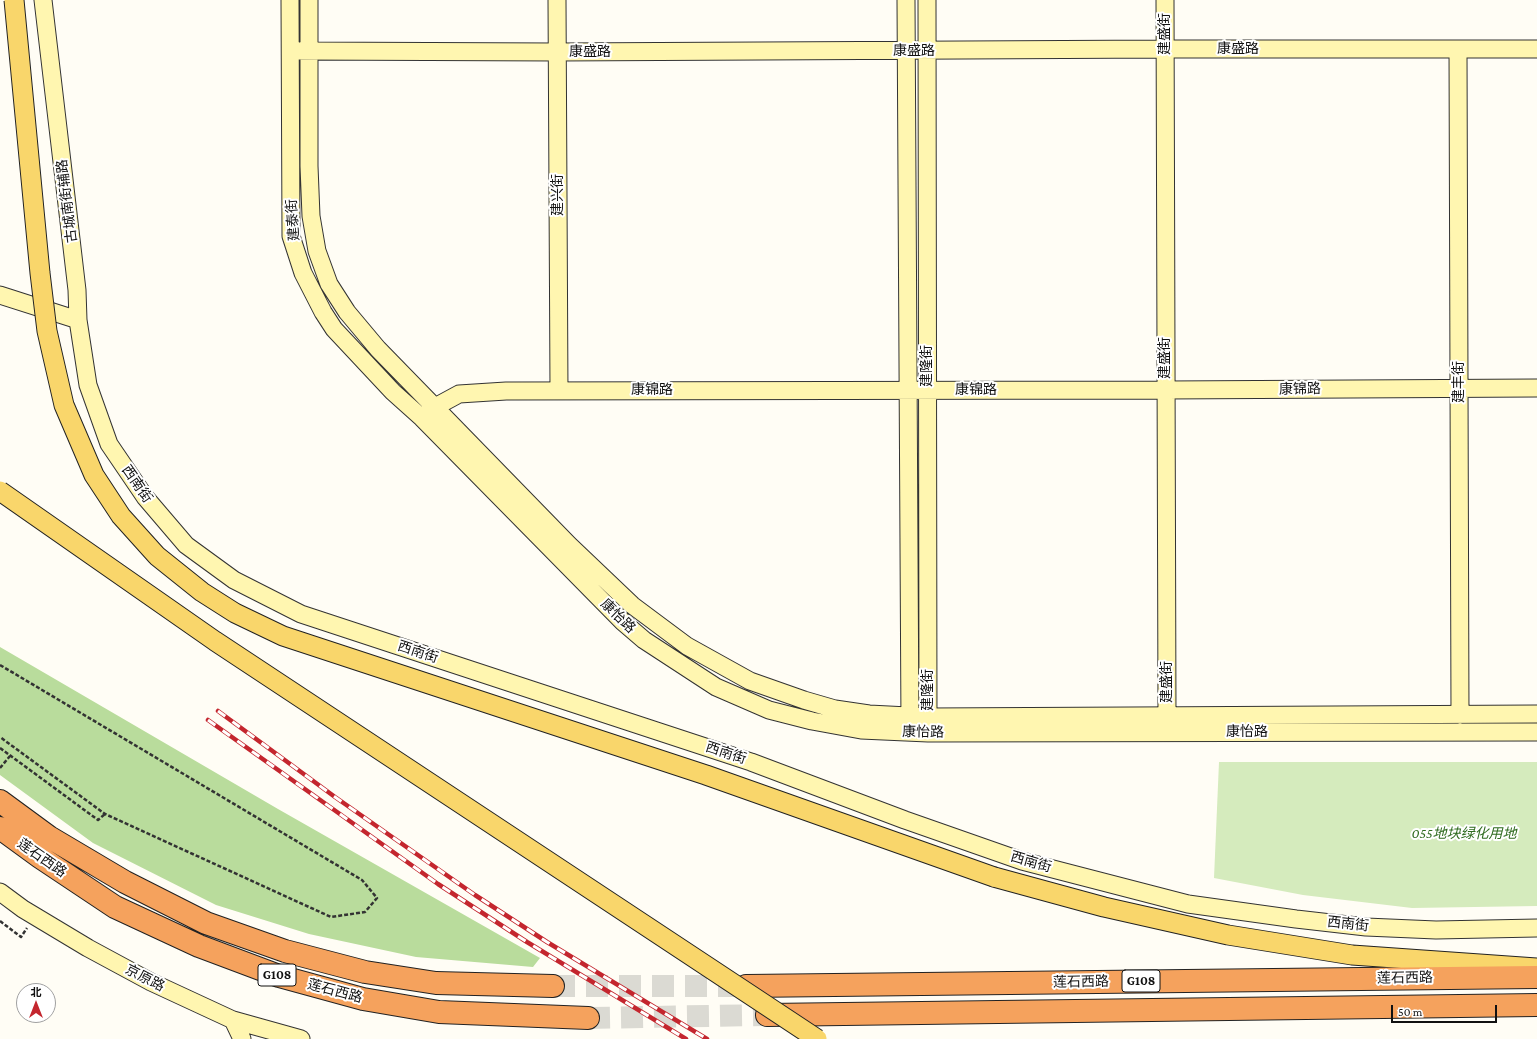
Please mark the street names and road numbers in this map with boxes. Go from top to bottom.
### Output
street label: 建盛街 [1157,13,1173,55]
street label: 康盛路 [1217,41,1259,57]
street label: 康盛路 [893,43,935,59]
street label: 康盛路 [569,44,611,60]
street label: 古城南街辅路 [54,158,80,244]
street label: 建兴街 [550,174,566,216]
street label: 建泰街 [283,198,303,242]
street label: 建盛街 [1157,337,1173,379]
street label: 建隆街 [919,345,935,387]
street label: 建丰街 [1451,361,1467,403]
street label: 康锦路 [1279,380,1321,398]
street label: 康锦路 [631,382,673,398]
street label: 康锦路 [955,382,997,398]
street label: 西南街 [118,462,156,506]
street label: 康怡路 [597,595,639,637]
street label: 西南街 [395,638,441,666]
street label: 建盛街 [1159,661,1175,703]
street label: 建隆街 [920,669,936,711]
street label: 康怡路 [902,723,944,741]
street label: 康怡路 [1226,724,1268,740]
street label: 西南街 [703,739,749,767]
street label: 莲石西路 [14,835,70,881]
street label: 西南街 [1008,848,1054,876]
street label: 西南街 [1326,913,1370,935]
street label: 京原路 [122,961,168,995]
road number: G108 [258,964,296,986]
street label: 莲石西路 [1377,969,1433,987]
road number: G108 [1122,970,1160,992]
street label: 莲石西路 [1053,973,1109,991]
street label: 莲石西路 [306,976,364,1006]

